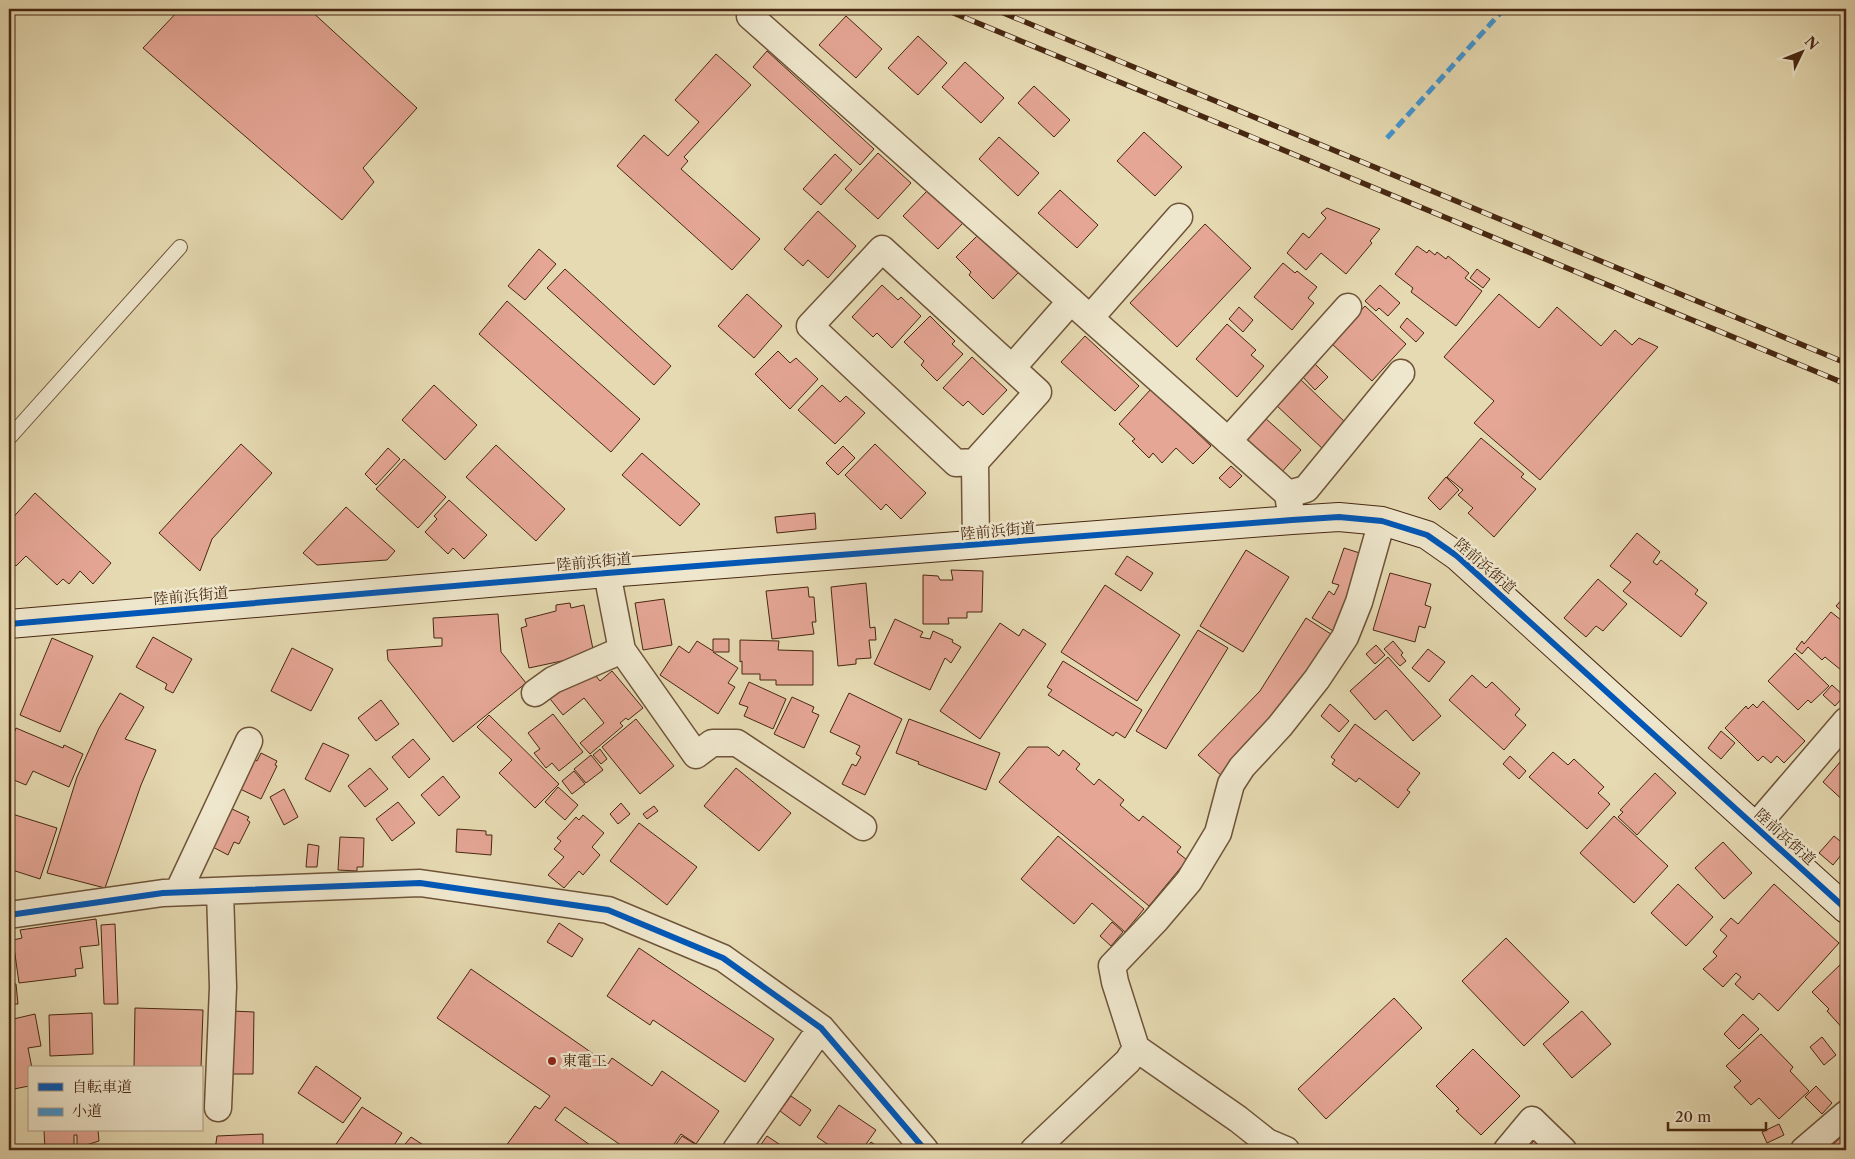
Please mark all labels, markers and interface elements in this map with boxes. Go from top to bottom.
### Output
north arrow [1778,28,1828,78]
text: N [1801,33,1822,54]
street label: 陸前浜街道 [960,518,1036,543]
street label: 陸前浜街道 [1451,534,1520,597]
street label: 陸前浜街道 [556,549,632,574]
street label: 陸前浜街道 [153,583,229,608]
street label: 陸前浜街道 [1751,804,1820,869]
place label: 東電工 [562,1051,607,1070]
marker: 東電工 [546,1055,558,1067]
legend [28,1066,202,1132]
text: 自転車道 [72,1077,132,1096]
scale bar [1668,1099,1765,1131]
text: 小道 [72,1101,102,1120]
text: 20 m [1675,1107,1711,1126]

